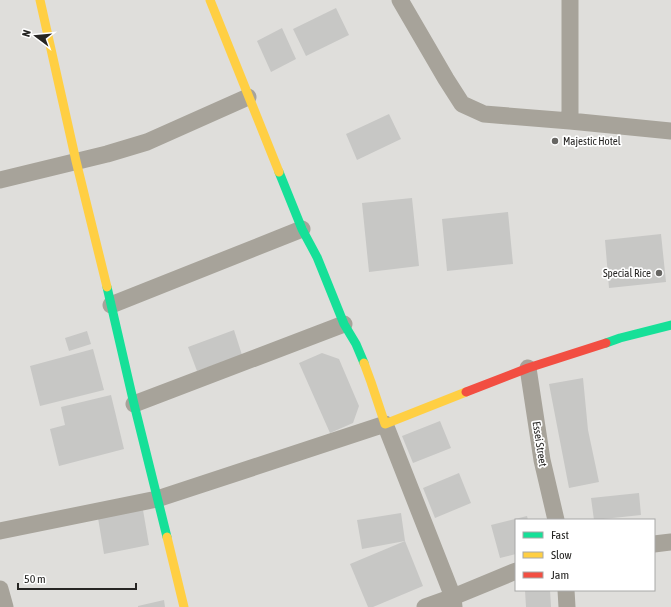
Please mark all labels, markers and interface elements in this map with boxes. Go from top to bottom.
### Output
north arrow [16,16,56,56]
text: N [20,28,33,38]
place label: Majestic Hotel [563,135,621,147]
marker: Majestic Hotel [550,136,560,146]
place label: Special Rice [603,267,651,279]
marker: Special Rice [654,268,664,278]
street label: Essei Street [531,421,549,467]
legend [515,519,655,591]
text: Fast [551,528,569,542]
text: Slow [551,548,572,562]
scale bar [18,565,136,591]
text: Jam [551,568,569,582]
text: 50 m [24,572,46,586]

